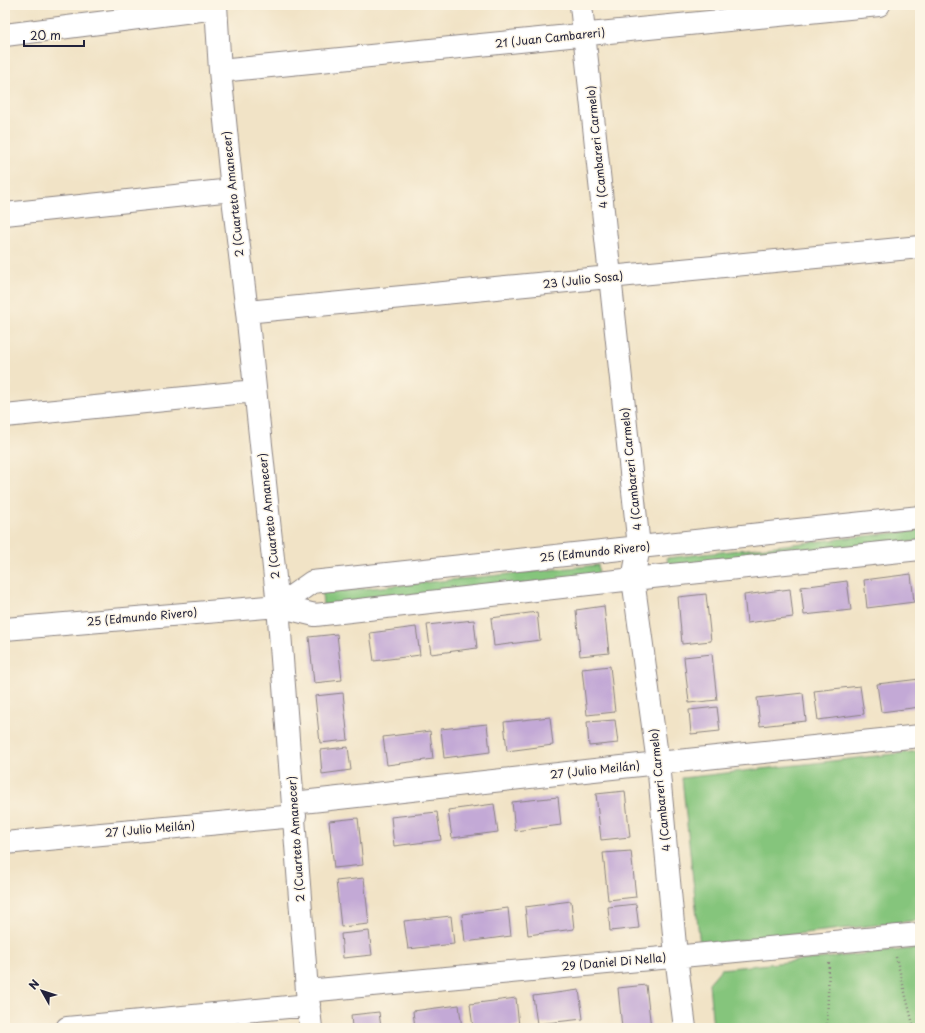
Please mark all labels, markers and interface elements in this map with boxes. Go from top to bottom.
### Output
scale bar [24,22,84,48]
street label: 21 (Juan Cambareri) [494,23,606,52]
text: 20 m [30,26,61,44]
street label: 4 (Cambareri Carmelo) [582,85,611,209]
street label: 2 (Cuarteto Amanecer) [217,130,248,258]
street label: 23 (Julio Sosa) [542,267,624,292]
street label: 4 (Cambareri Carmelo) [616,407,645,531]
street label: 2 (Cuarteto Amanecer) [253,452,284,580]
street label: 25 (Edmundo Rivero) [539,537,651,566]
street label: 25 (Edmundo Rivero) [86,603,198,630]
street label: 4 (Cambareri Carmelo) [645,728,674,852]
street label: 27 (Julio Meilán) [549,756,641,783]
street label: 2 (Cuarteto Amanecer) [283,775,308,903]
street label: 27 (Julio Meilán) [104,816,196,841]
street label: 29 (Daniel Di Nella) [561,948,667,975]
north arrow [22,971,62,1011]
text: N [24,975,43,993]

